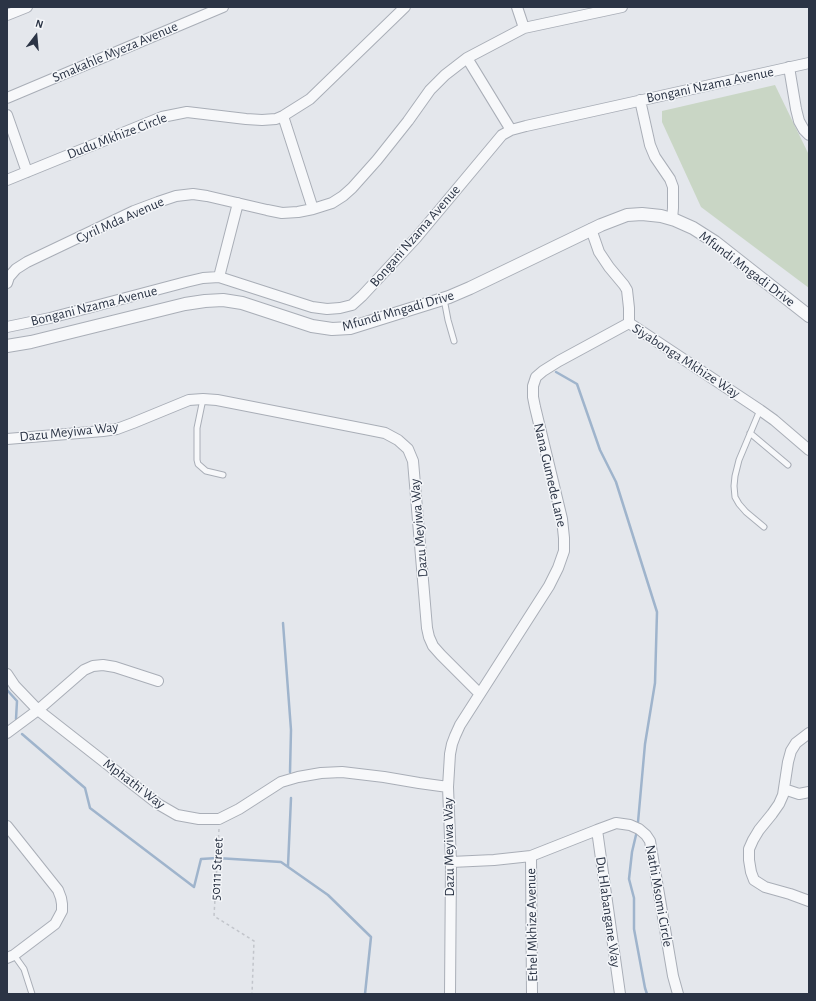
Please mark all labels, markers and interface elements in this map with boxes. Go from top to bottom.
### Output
north arrow [16,16,56,56]
text: N [34,18,45,30]
street label: Smakahle Myeza Avenue [50,18,180,86]
street label: Bongani Nzama Avenue [645,63,775,107]
street label: Dudu Mkhize Circle [65,109,169,163]
street label: Bongani Nzama Avenue [366,182,464,290]
street label: Cyril Mda Avenue [73,193,167,247]
street label: Mfundi Mngadi Drive [696,227,798,311]
street label: Bongani Nzama Avenue [29,282,159,330]
street label: Mfundi Mngadi Drive [340,287,456,335]
street label: Siyabonga Mkhize Way [629,320,743,402]
street label: Dazu Meyiwa Way [19,418,119,446]
street label: Nana Gumede Lane [530,421,570,529]
street label: Dazu Meyiwa Way [406,478,432,578]
street label: Mphathi Way [100,755,168,813]
street label: Dazu Meyiwa Way [440,797,458,897]
street label: 50111 Street [207,837,227,901]
street label: Nathi Msomi Circle [642,844,676,948]
street label: Du Hlabangane Way [592,856,624,968]
street label: Ethel Mkhize Avenue [523,868,541,982]

